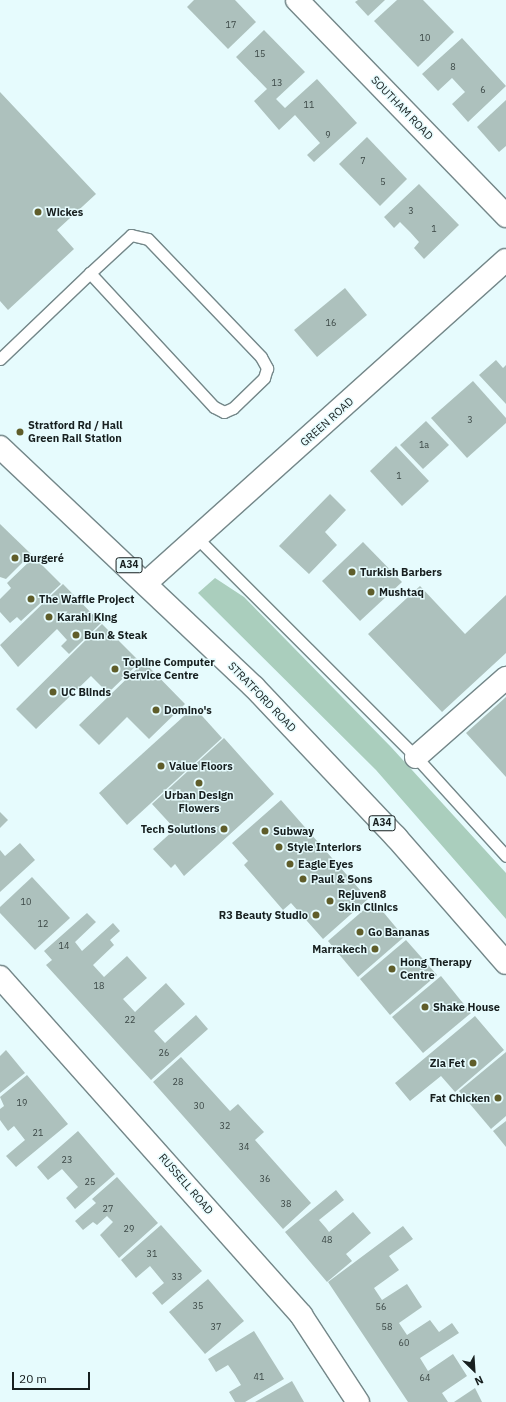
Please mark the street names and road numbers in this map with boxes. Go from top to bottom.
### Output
street label: SOUTHAM ROAD [368,73,436,143]
street label: GREEN ROAD [298,395,356,449]
road number: A34 [115,557,143,573]
street label: STRATFORD ROAD [225,659,299,735]
road number: A34 [368,815,396,831]
street label: RUSSELL ROAD [156,1151,216,1217]

